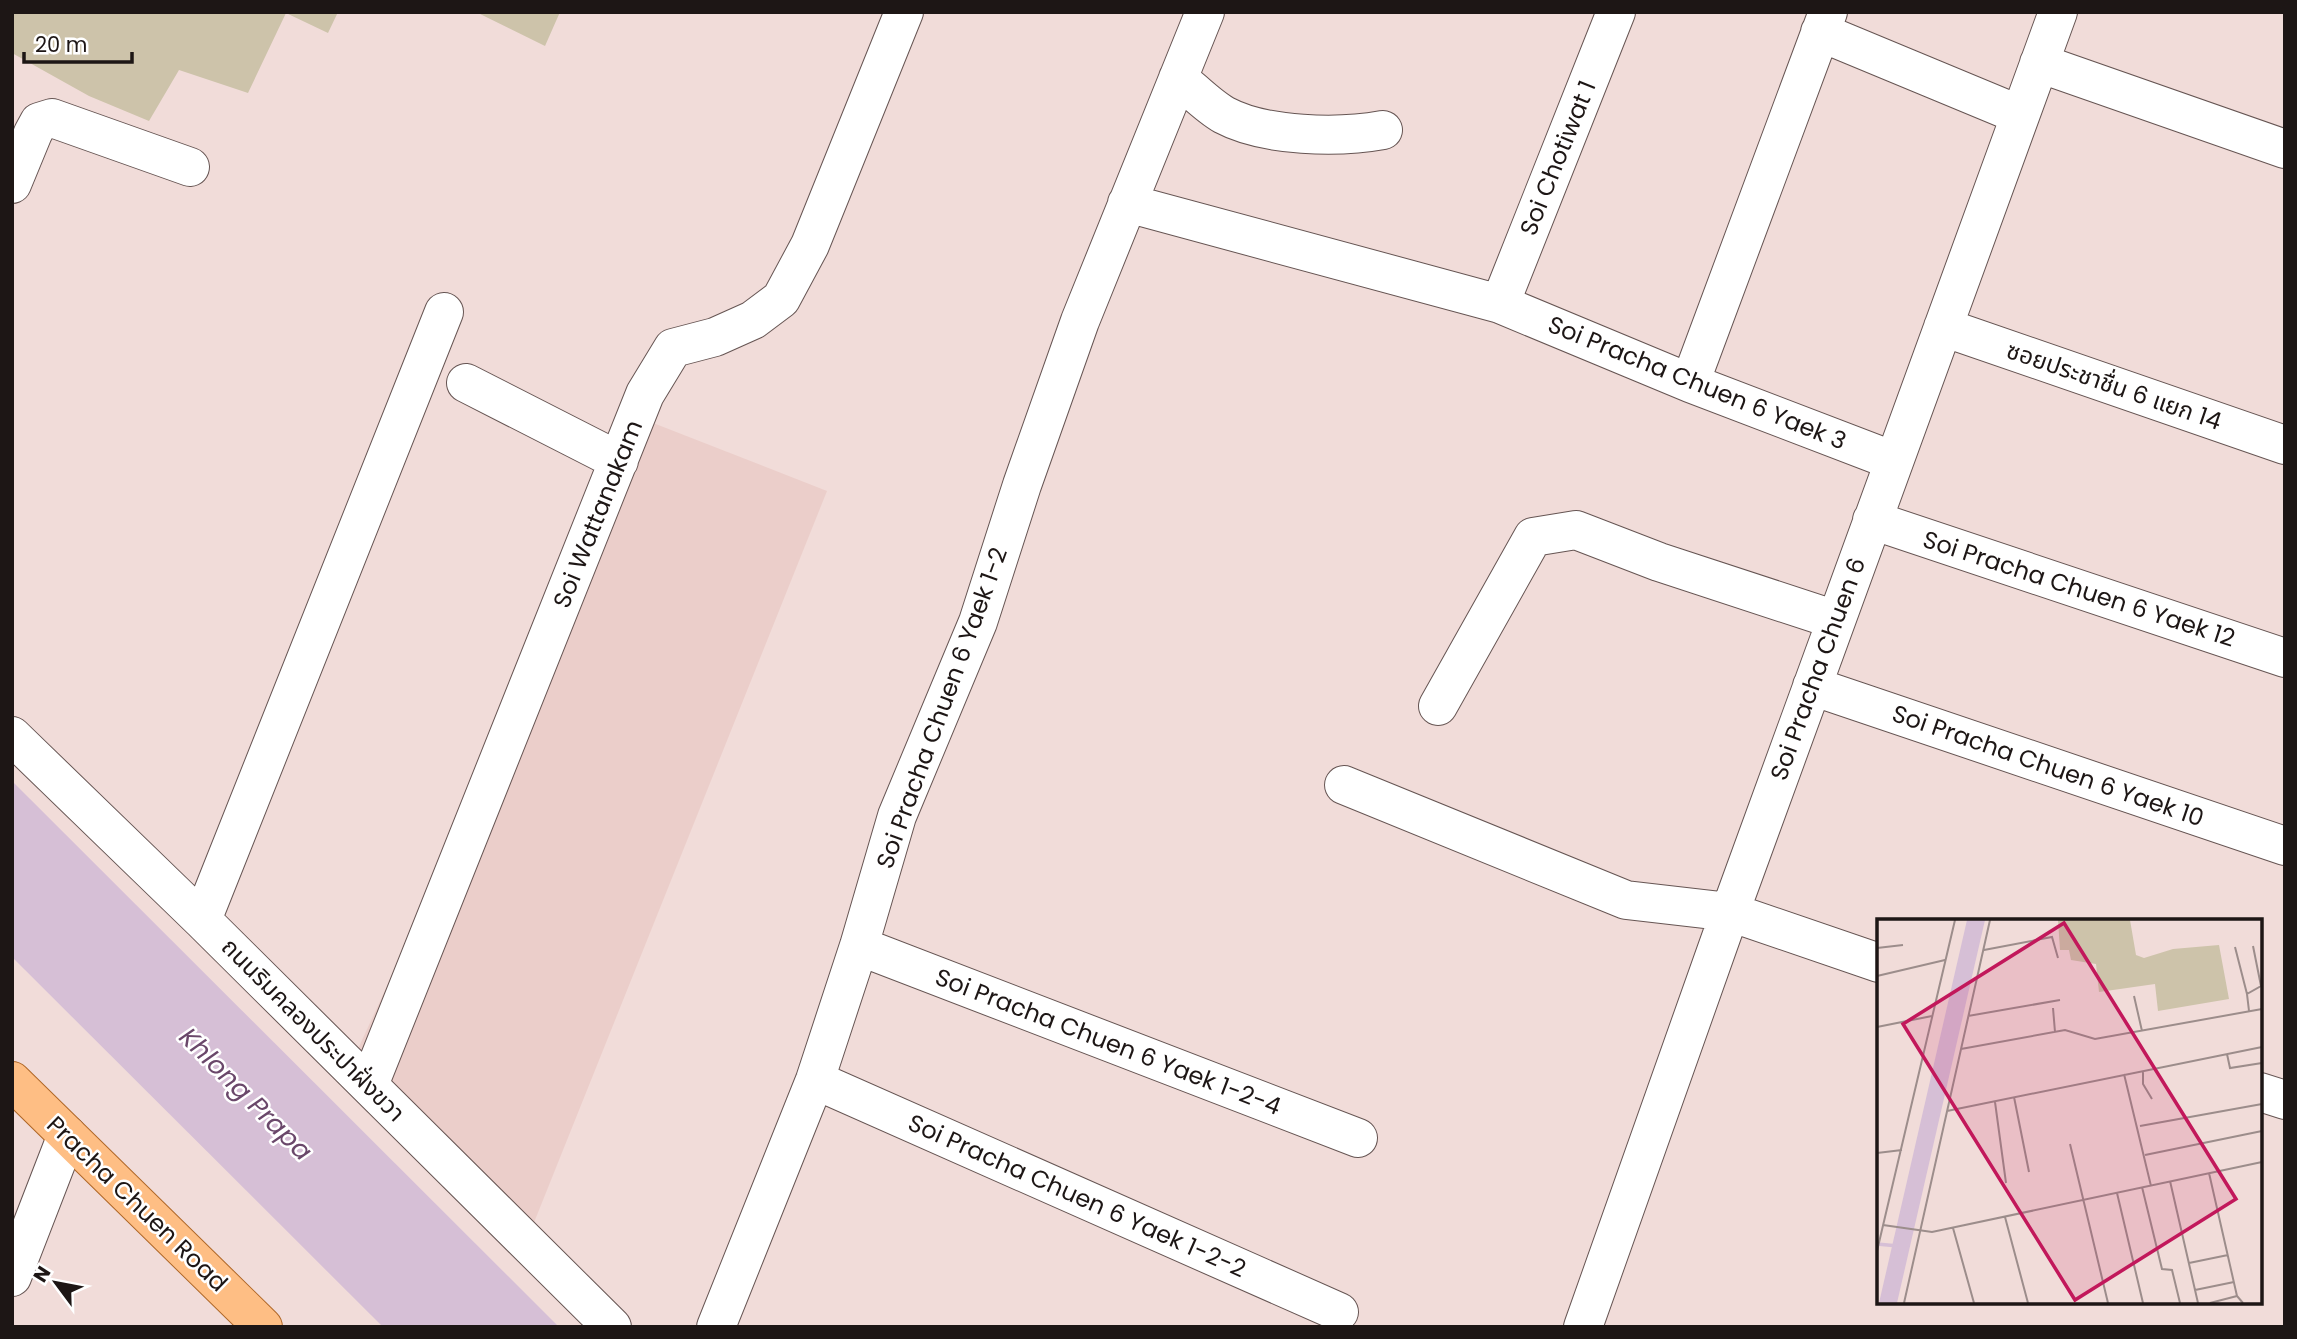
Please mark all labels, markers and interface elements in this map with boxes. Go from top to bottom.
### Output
scale bar [24,21,133,65]
text: 20 m [35,30,88,59]
street label: Soi Chotiwat 1 [1511,75,1604,240]
street label: Soi Pracha Chuen 6 Yaek 3 [1543,307,1851,458]
street label: ซอยประชาชื่น 6 แยก 14 [2002,333,2226,438]
street label: Soi Wattanakam [545,415,650,613]
street label: Soi Pracha Chuen 6 Yaek 12 [1919,522,2239,655]
street label: Soi Pracha Chuen 6 Yaek 1-2 [868,543,1015,873]
street label: Soi Pracha Chuen 6 [1762,553,1873,785]
street label: Soi Pracha Chuen 6 Yaek 10 [1888,697,2208,834]
inset map [1877,919,2262,1304]
street label: ถนนริมคลองประปาฝั่งขวา [214,931,412,1129]
street label: Soi Pracha Chuen 6 Yaek 1-2-4 [931,960,1286,1123]
water label: Khlong Prapa [172,1020,320,1168]
street label: Soi Pracha Chuen 6 Yaek 1-2-2 [903,1106,1251,1285]
street label: Pracha Chuen Road [40,1108,235,1299]
north arrow [21,1248,91,1318]
text: N [27,1261,57,1287]

